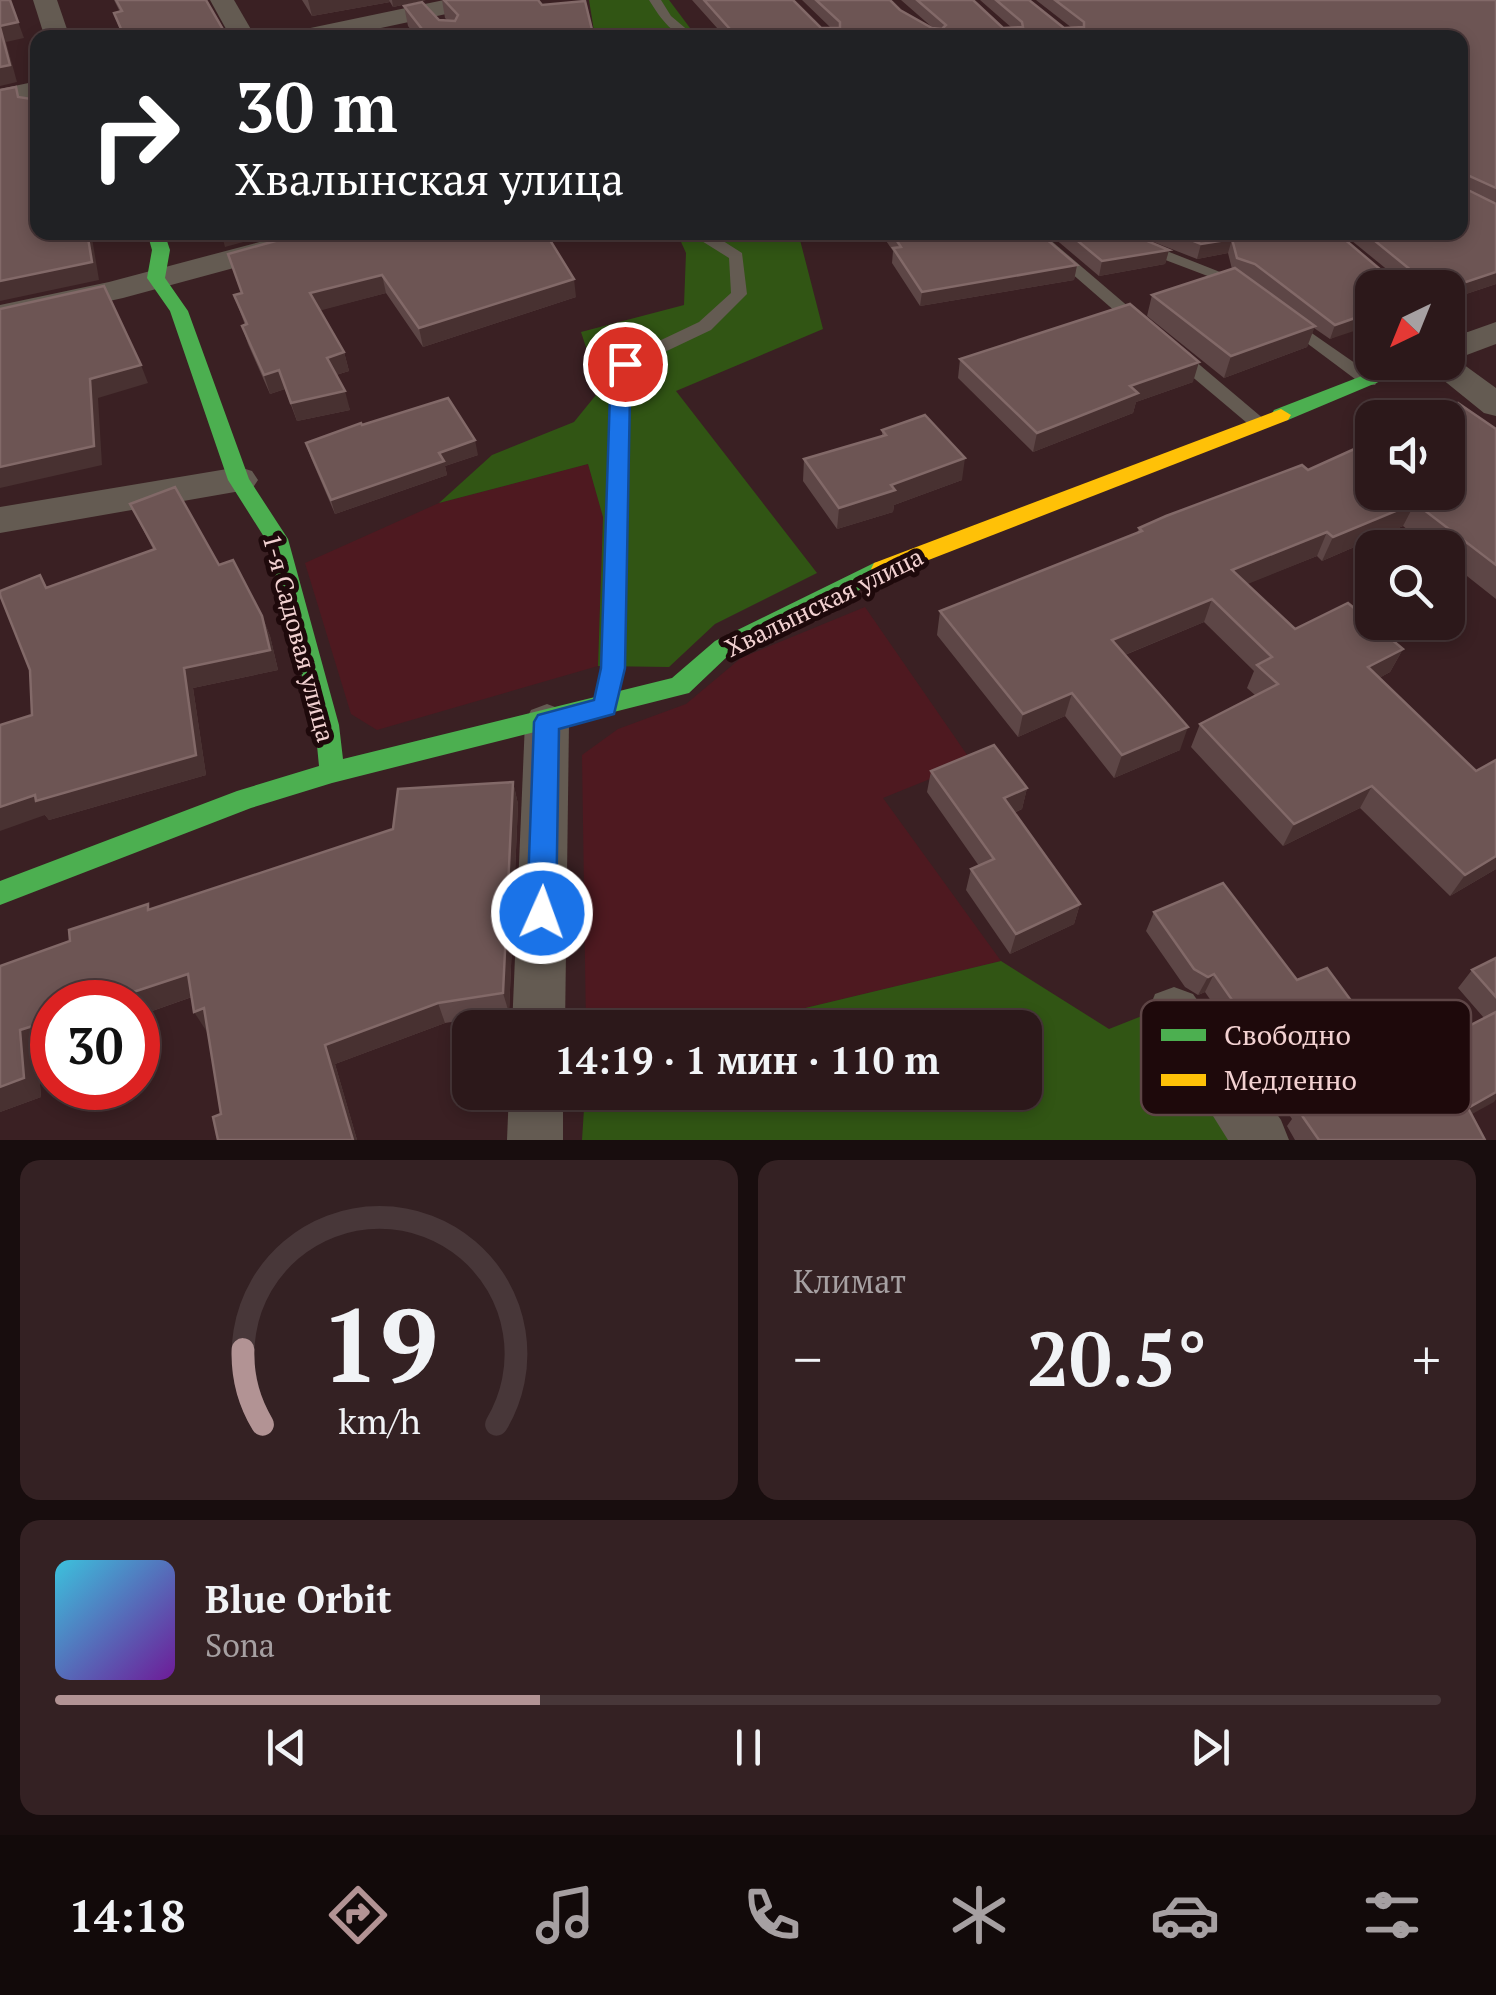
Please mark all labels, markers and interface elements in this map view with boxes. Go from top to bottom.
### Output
text: 30 m [235,59,398,152]
icon: right [70,70,200,200]
text: Хвалынская улица [235,148,624,208]
north arrow [1355,270,1465,380]
map controls [1355,270,1465,640]
pin [583,322,668,407]
icon: arrive [598,337,653,392]
button: sound [1355,400,1465,510]
street label: 1-я Садовая улица [256,530,343,746]
button: search [1355,530,1465,640]
street label: Хвалынская улица [719,539,928,664]
position arrow [490,861,594,965]
speed limit sign: 30 [30,980,160,1110]
legend [1141,1000,1471,1115]
text: Свободно [1224,1016,1351,1053]
text: 14:19 · 1 мин · 110 m [554,1035,940,1085]
text: Медленно [1224,1061,1357,1098]
text: Климат [793,1260,906,1302]
text: 19 [320,1274,438,1412]
text: 20.5° [1027,1308,1207,1407]
text: − [793,1322,822,1395]
text: + [1412,1322,1441,1395]
text: km/h [338,1397,420,1444]
text: Blue Orbit [205,1574,392,1624]
text: Sona [205,1624,275,1666]
icon: previous [259,1720,314,1775]
icon: pause [721,1720,776,1775]
icon: next [1183,1720,1238,1775]
icon: directions [323,1880,393,1950]
icon: music [530,1880,600,1950]
icon: phone [737,1880,807,1950]
icon: climate [944,1880,1014,1950]
icon: car [1150,1880,1220,1950]
icon: filters [1357,1880,1427,1950]
text: 14:18 [68,1885,186,1945]

